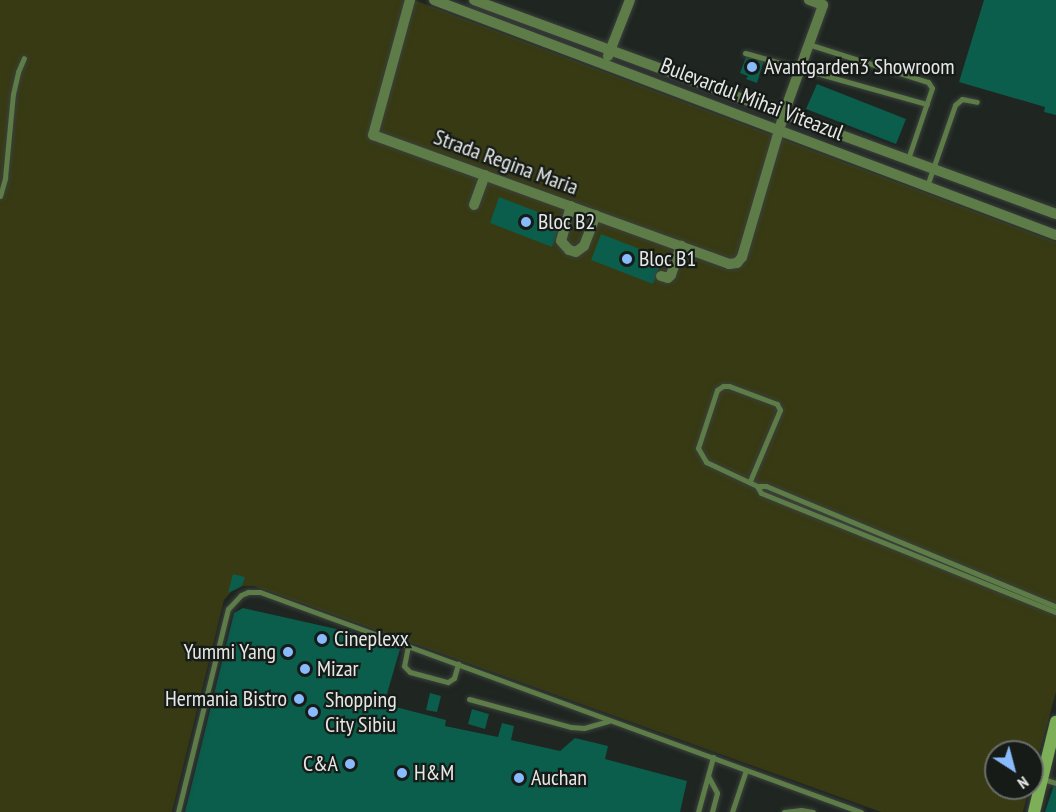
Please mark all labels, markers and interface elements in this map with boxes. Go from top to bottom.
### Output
street label: Bulevardul Mihai Viteazul [657,52,847,146]
place label: Avantgarden3 Showroom [764,54,954,80]
marker: Avantgarden3 Showroom [745,60,759,74]
street label: Strada Regina Maria [430,124,582,200]
place label: Bloc B2 [538,209,596,235]
marker: Bloc B2 [519,215,533,229]
place label: Bloc B1 [639,246,697,272]
marker: Bloc B1 [620,252,634,266]
place label: Cineplexx [334,626,409,652]
marker: Cineplexx [315,632,329,646]
place label: Yummi Yang [183,639,276,665]
marker: Yummi Yang [281,645,295,659]
place label: Mizar [317,656,359,682]
marker: Mizar [298,662,312,676]
place label: Hermania Bistro [165,686,287,712]
place label: Shopping City Sibiu [325,686,397,738]
marker: Hermania Bistro [292,692,306,706]
marker: Shopping City Sibiu [306,705,320,719]
north arrow [984,740,1044,800]
place label: C&A [303,751,338,777]
marker: C&A [343,757,357,771]
place label: H&M [414,760,454,786]
place label: Auchan [531,765,587,791]
marker: H&M [395,766,409,780]
marker: Auchan [512,771,526,785]
text: N [1014,772,1033,794]

